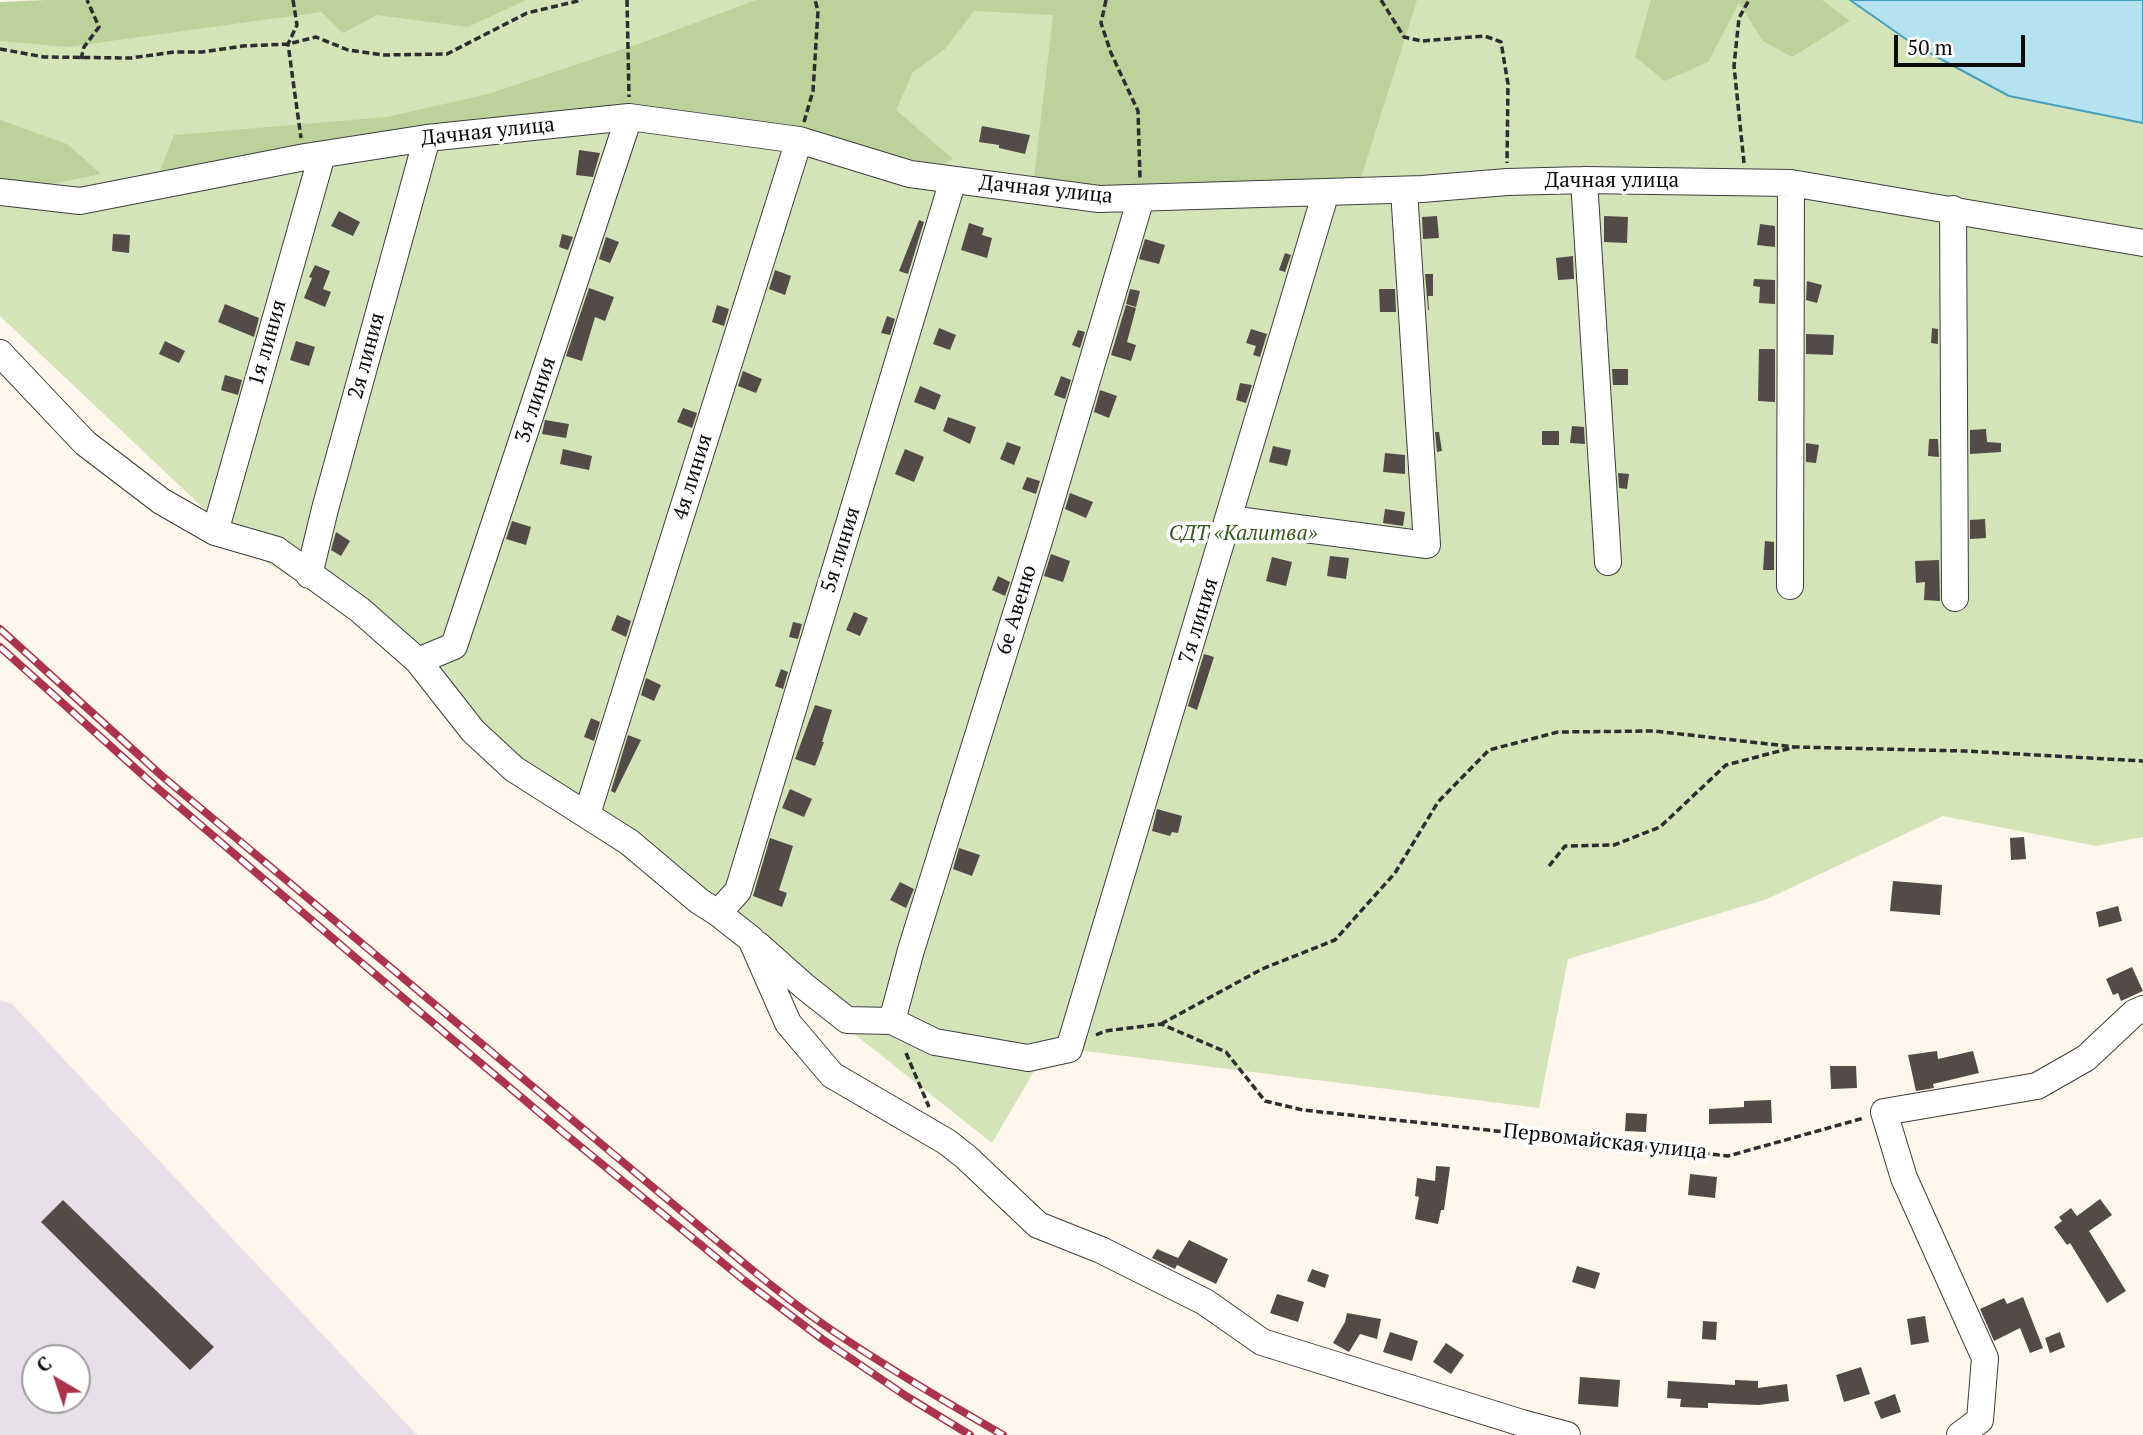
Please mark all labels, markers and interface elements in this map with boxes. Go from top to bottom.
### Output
scale bar [1898,21,2029,65]
text: 50 m [1907,33,1953,61]
street label: Дачная улица [420,112,556,152]
street label: Дачная улица [1545,168,1679,194]
street label: Дачная улица [978,170,1114,210]
street label: 1я линия [244,297,292,389]
street label: 2я линия [343,310,391,402]
street label: 3я линия [510,354,562,446]
street label: 4я линия [668,431,718,523]
street label: 5я линия [816,504,866,596]
park label: СДТ «Калитва» [1169,521,1317,547]
street label: 6е Авеню [991,562,1043,658]
street label: 7я линия [1174,575,1224,667]
street label: Первомайская улица [1502,1119,1708,1165]
north arrow [21,1344,91,1414]
text: С [31,1350,56,1377]

